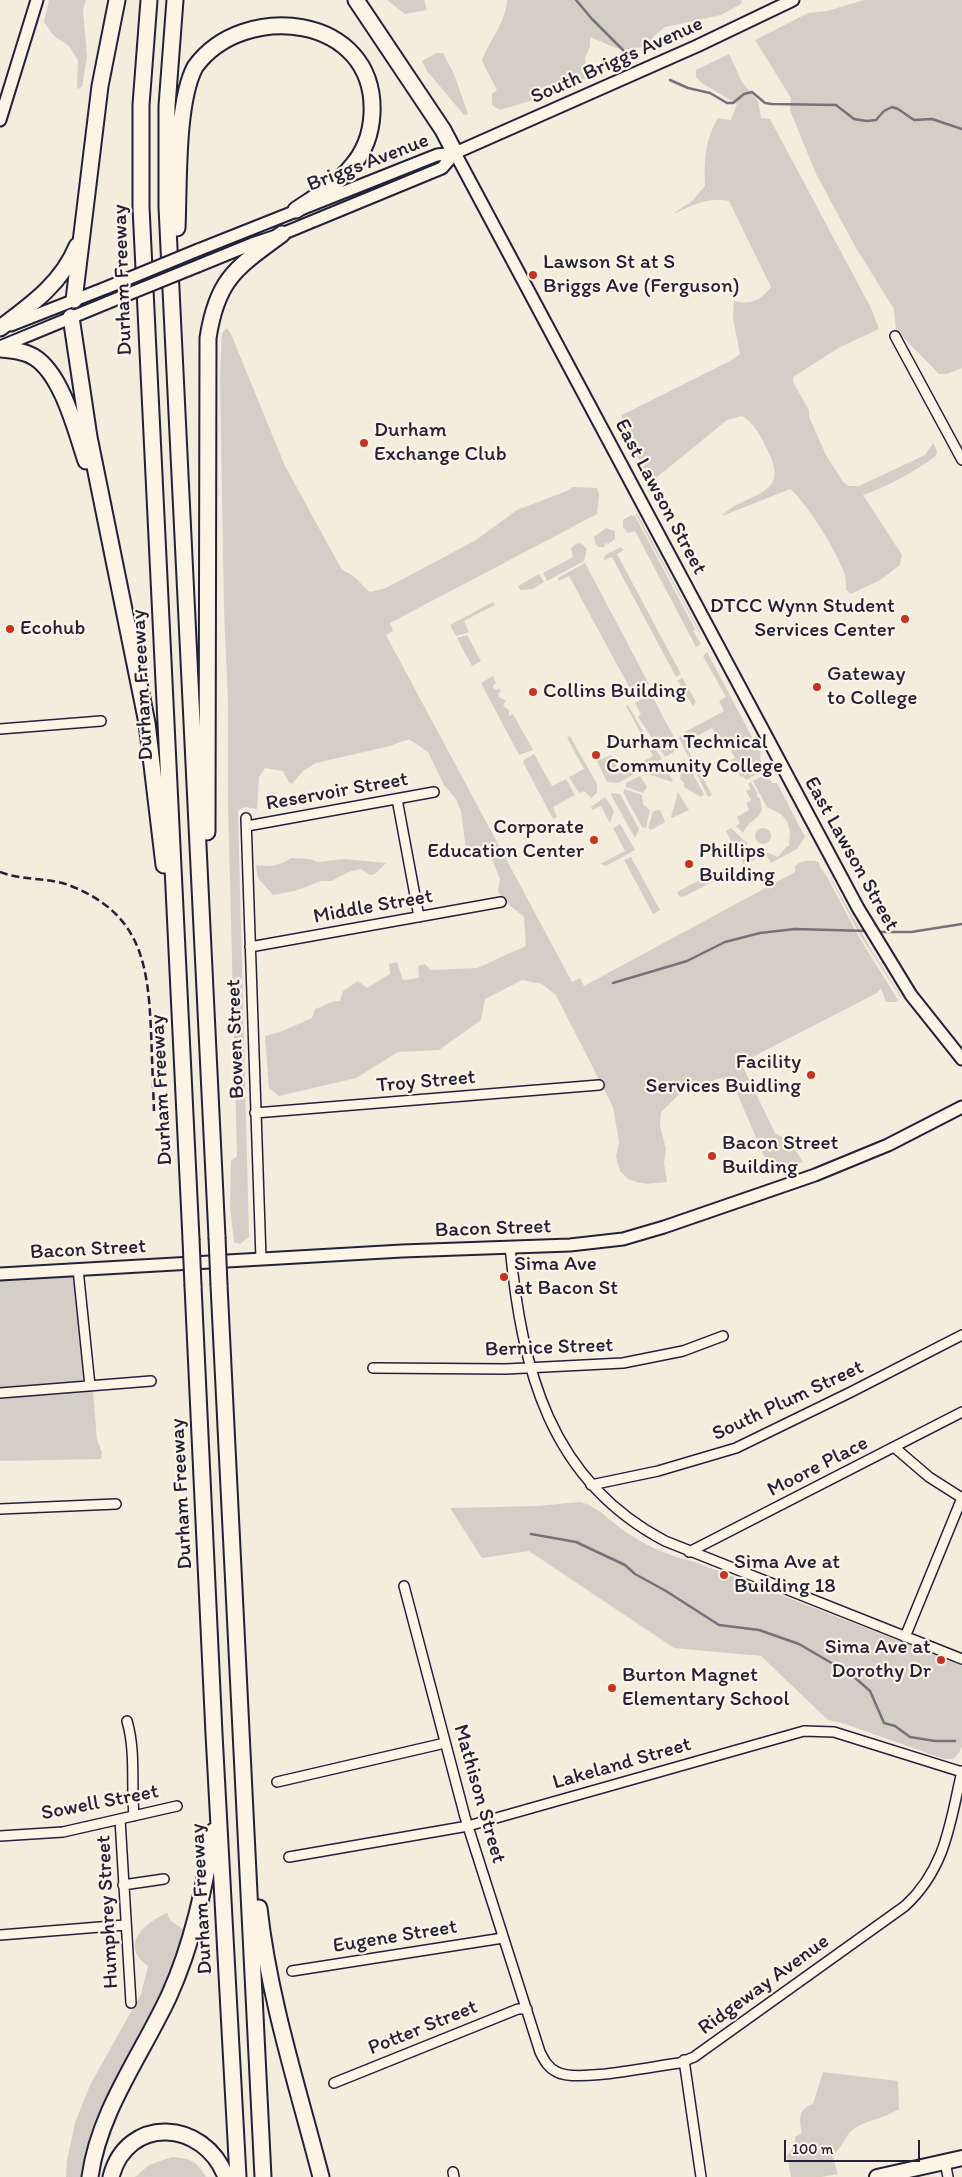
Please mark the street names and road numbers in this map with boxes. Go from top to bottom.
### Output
street label: South Briggs Avenue [527,12,707,110]
street label: Briggs Avenue [304,128,432,198]
street label: Durham Freeway [108,204,138,356]
street label: East Lawson Street [608,415,712,579]
street label: Durham Freeway [126,609,160,761]
street label: Reservoir Street [264,767,410,817]
street label: East Lawson Street [798,772,904,936]
street label: Middle Street [311,884,435,930]
street label: Bowen Street [221,979,251,1099]
street label: Durham Freeway [145,1014,179,1166]
street label: Troy Street [375,1065,477,1099]
street label: Bacon Street [434,1214,552,1244]
street label: Bacon Street [29,1234,147,1266]
street label: Bernice Street [484,1333,614,1363]
street label: South Plum Street [708,1355,868,1447]
street label: Durham Freeway [165,1418,199,1570]
street label: Moore Place [763,1431,873,1503]
street label: Mathison Street [447,1722,511,1866]
street label: Lakeland Street [550,1732,694,1796]
street label: Sowell Street [39,1779,161,1827]
street label: Durham Freeway [185,1823,219,1975]
street label: Humphrey Street [91,1835,125,1989]
street label: Eugene Street [331,1915,459,1959]
street label: Ridgeway Avenue [694,1929,834,2041]
street label: Potter Street [365,1995,481,2061]

